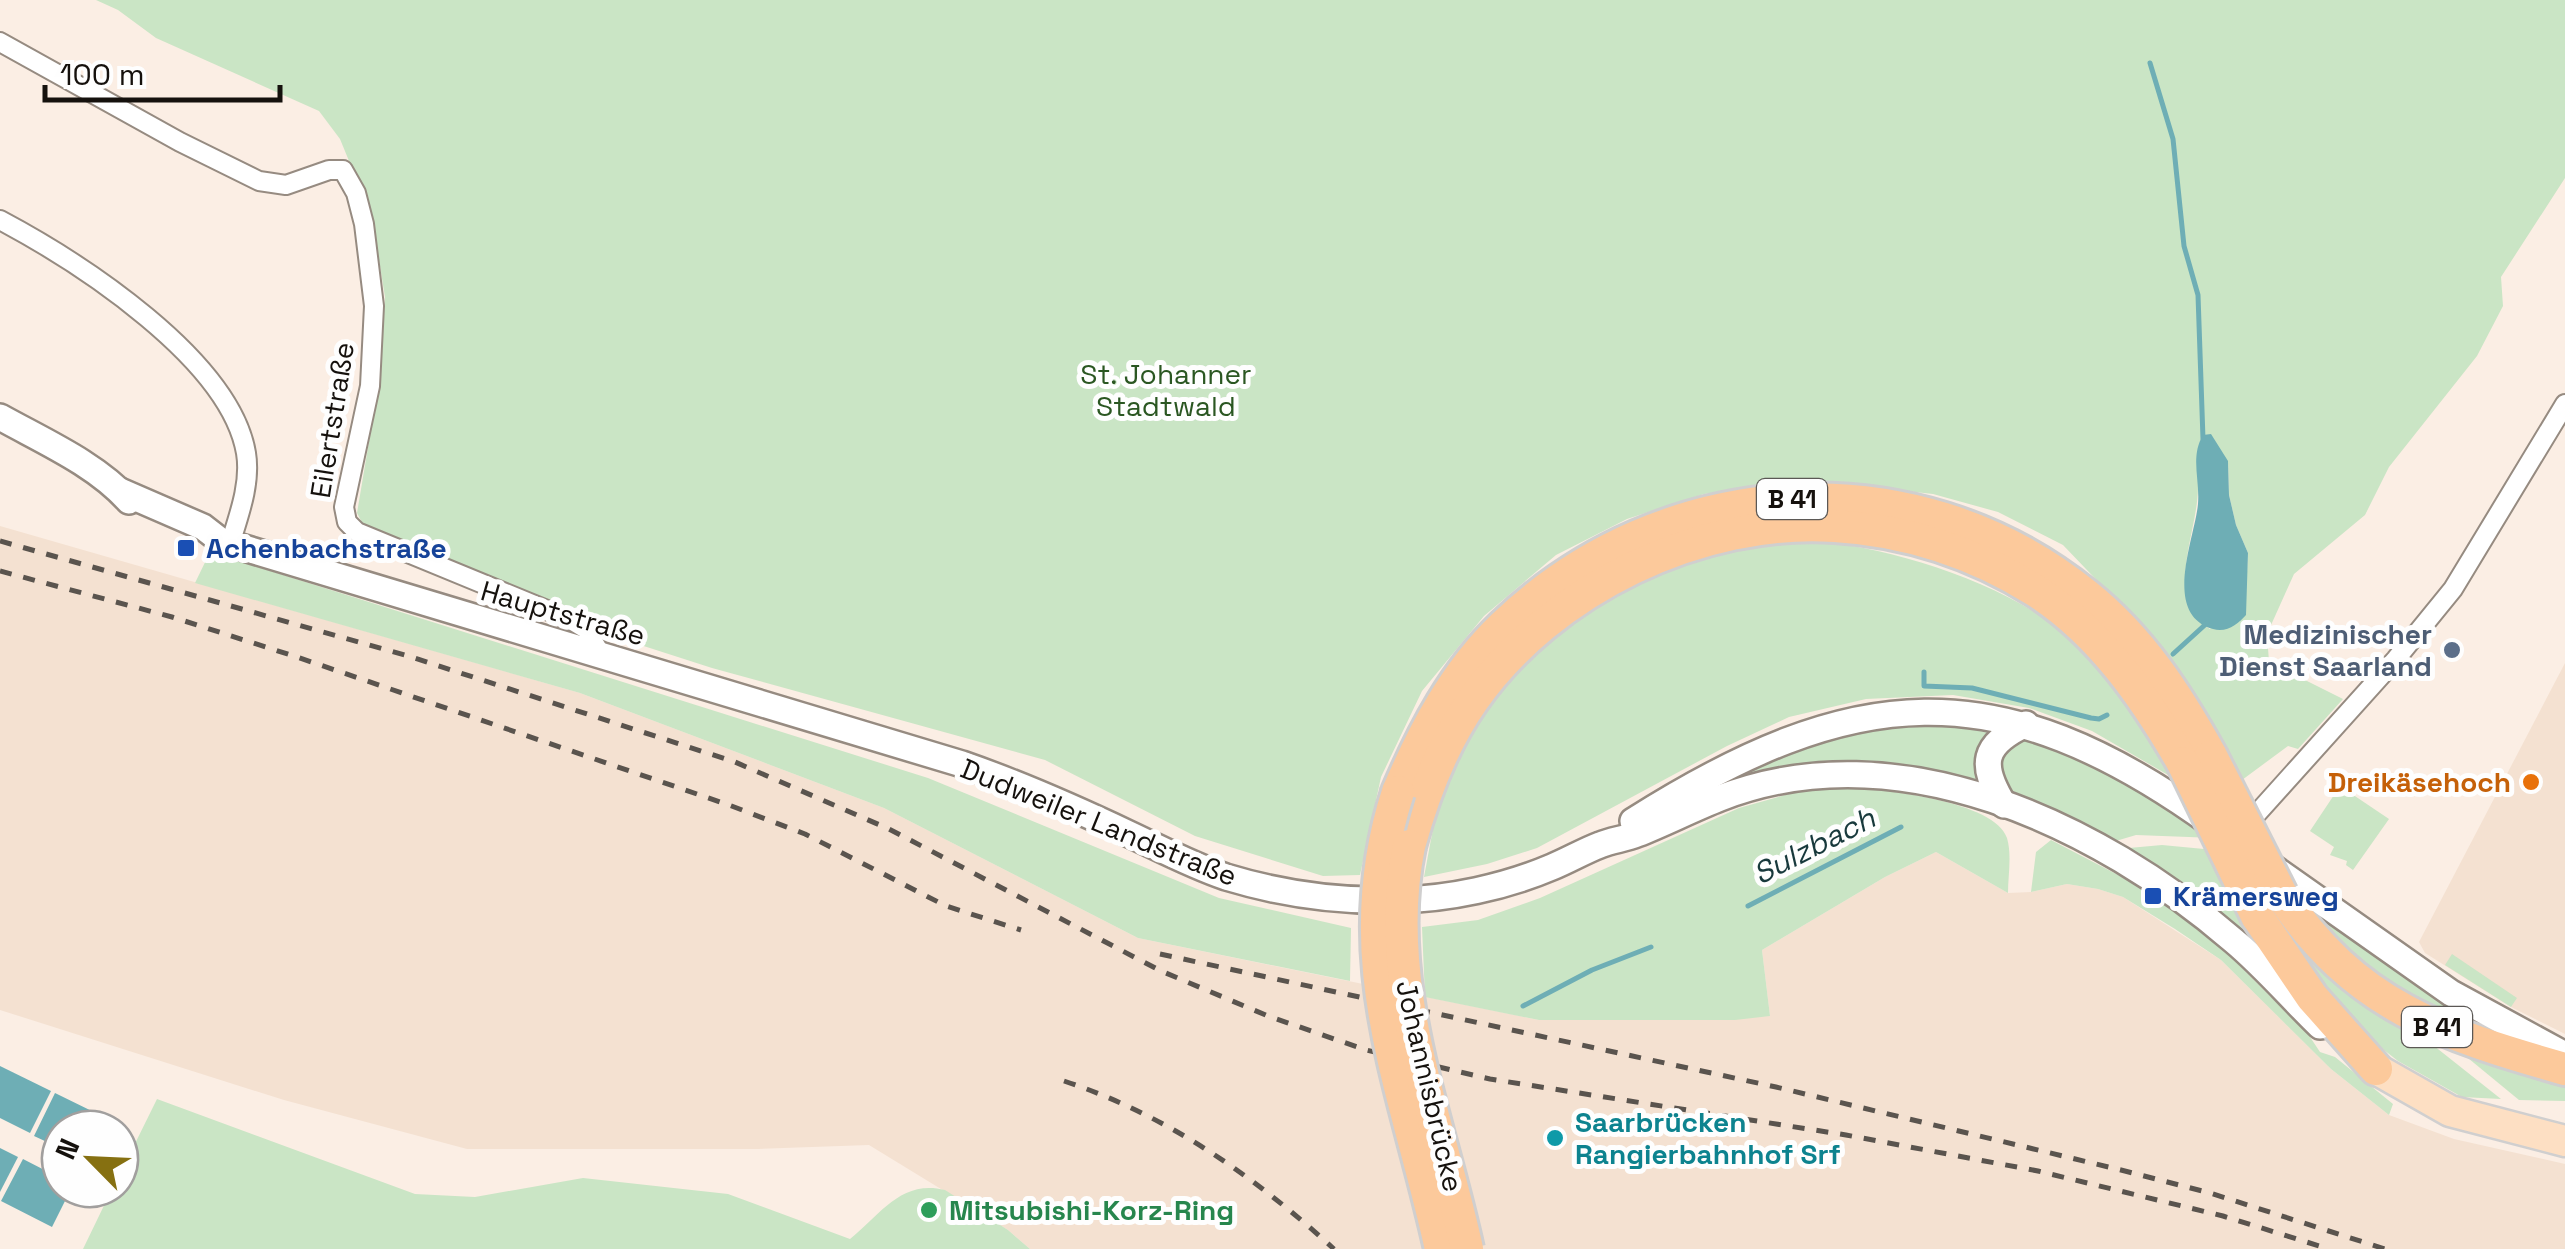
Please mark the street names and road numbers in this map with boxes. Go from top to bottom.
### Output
street label: Eilertstraße [302,340,362,500]
road number: B 41 [1757,479,1827,519]
street label: Hauptstraße [477,572,649,654]
street label: Dudweiler Landstraße [956,750,1242,894]
street label: Johannisbrücke [1388,977,1472,1195]
road number: B 41 [2402,1007,2472,1047]

